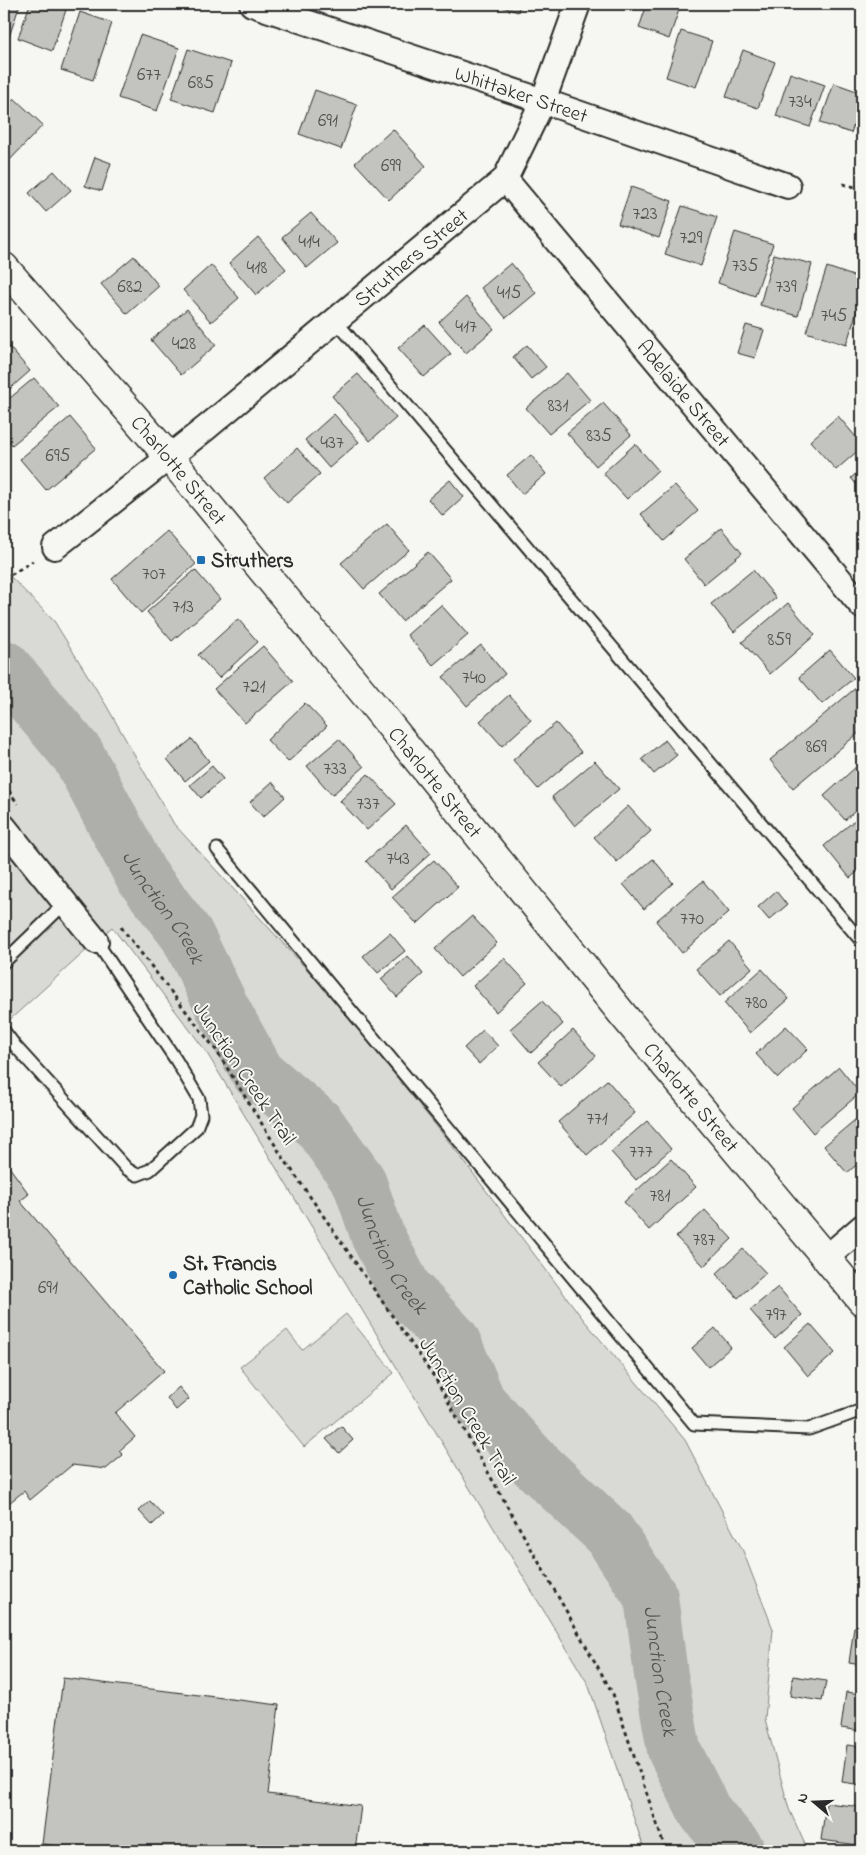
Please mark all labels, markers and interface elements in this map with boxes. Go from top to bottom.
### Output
street label: Whittaker Street [450,60,591,132]
house number: 677 [137,62,161,89]
house number: 685 [188,70,214,97]
house number: 734 [788,89,812,116]
house number: 691 [318,108,338,135]
house number: 699 [381,153,401,180]
house number: 723 [632,201,658,228]
street label: Struthers Street [349,202,476,315]
house number: 729 [680,225,703,252]
house number: 414 [298,229,320,256]
house number: 735 [732,253,758,280]
house number: 418 [247,255,268,282]
house number: 682 [118,274,142,301]
house number: 739 [775,274,797,301]
house number: 415 [497,280,521,307]
house number: 745 [821,303,847,330]
house number: 417 [455,314,477,341]
house number: 428 [172,331,196,358]
street label: Adelaide Street [628,334,736,455]
house number: 831 [547,393,569,420]
street label: Charlotte Street [122,410,233,533]
house number: 835 [586,423,612,450]
house number: 437 [320,430,344,457]
house number: 695 [46,443,71,470]
place label: Struthers [211,547,294,577]
marker: Struthers [195,554,207,566]
house number: 707 [142,561,166,588]
house number: 713 [172,594,194,621]
house number: 859 [767,627,791,654]
house number: 740 [462,665,486,692]
house number: 721 [242,674,266,701]
street label: Charlotte Street [380,721,488,846]
house number: 869 [805,734,827,761]
house number: 733 [323,756,347,783]
house number: 737 [356,791,380,818]
water label: Junction Creek [112,846,212,971]
house number: 743 [386,846,410,873]
house number: 770 [680,906,704,933]
house number: 780 [744,990,768,1017]
street label: Junction Creek Trail [184,996,303,1152]
street label: Charlotte Street [635,1037,745,1160]
house number: 771 [586,1106,608,1133]
house number: 777 [629,1139,653,1166]
house number: 781 [650,1183,671,1210]
water label: Junction Creek [346,1191,435,1324]
house number: 787 [693,1227,716,1254]
place label: St. Francis Catholic School [183,1250,313,1304]
marker: St. Francis Catholic School [167,1269,179,1281]
house number: 691 [38,1275,58,1302]
house number: 797 [765,1302,787,1329]
street label: Junction Creek Trail [410,1332,522,1492]
water label: Junction Creek [633,1604,685,1740]
north arrow [788,1778,838,1828]
text: N [792,1790,815,1806]

